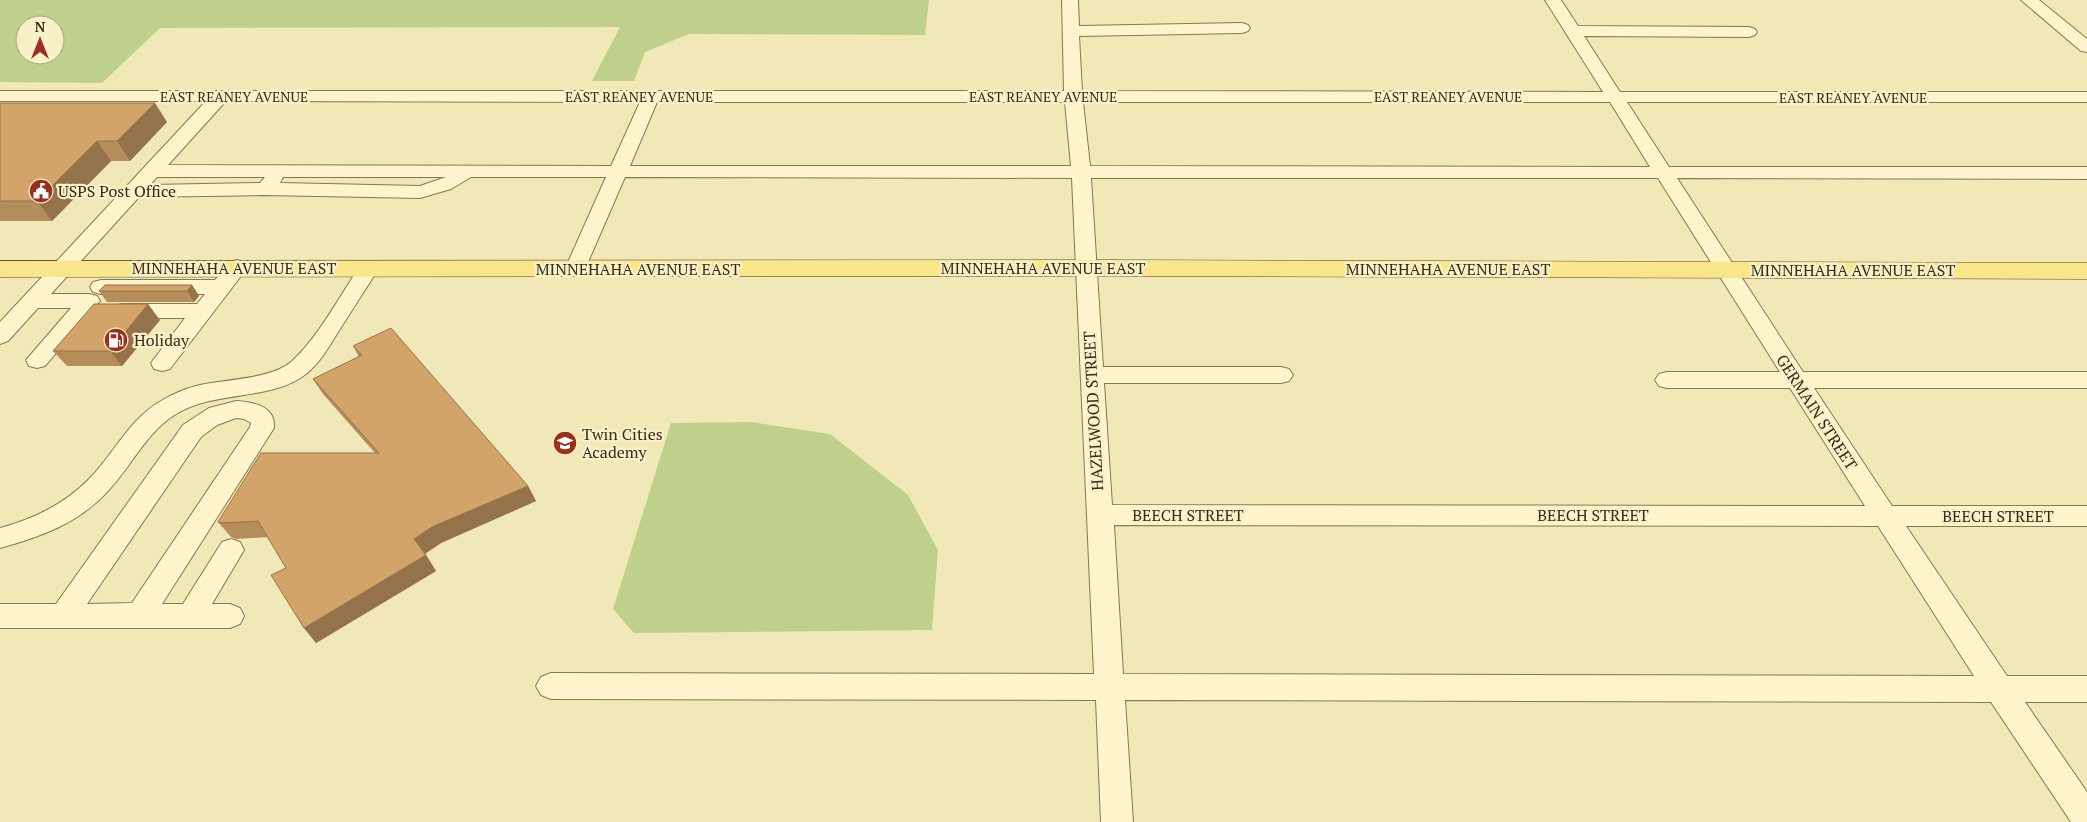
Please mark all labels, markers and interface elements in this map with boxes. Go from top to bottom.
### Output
north arrow [15,15,65,65]
text: N [35,17,46,36]
street label: EAST REANEY AVENUE [160,87,308,106]
street label: EAST REANEY AVENUE [565,87,713,106]
street label: EAST REANEY AVENUE [969,87,1117,106]
street label: EAST REANEY AVENUE [1374,87,1522,106]
street label: EAST REANEY AVENUE [1779,88,1927,107]
public building icon: USPS Post Office [28,178,54,204]
place label: USPS Post Office [58,180,176,202]
street label: MINNEHAHA AVENUE EAST [132,257,336,279]
street label: MINNEHAHA AVENUE EAST [941,257,1145,279]
street label: MINNEHAHA AVENUE EAST [536,258,740,280]
street label: MINNEHAHA AVENUE EAST [1346,258,1550,280]
street label: MINNEHAHA AVENUE EAST [1751,259,1955,281]
fuel station icon: Holiday [103,327,129,353]
place label: Holiday [134,329,190,351]
street label: HAZELWOOD STREET [1078,331,1108,491]
street label: GERMAIN STREET [1771,350,1863,474]
place label: Twin Cities Academy [582,423,663,463]
school or university icon: Twin Cities Academy [552,430,578,456]
street label: BEECH STREET [1132,504,1244,526]
street label: BEECH STREET [1537,504,1649,526]
street label: BEECH STREET [1942,505,2054,527]

